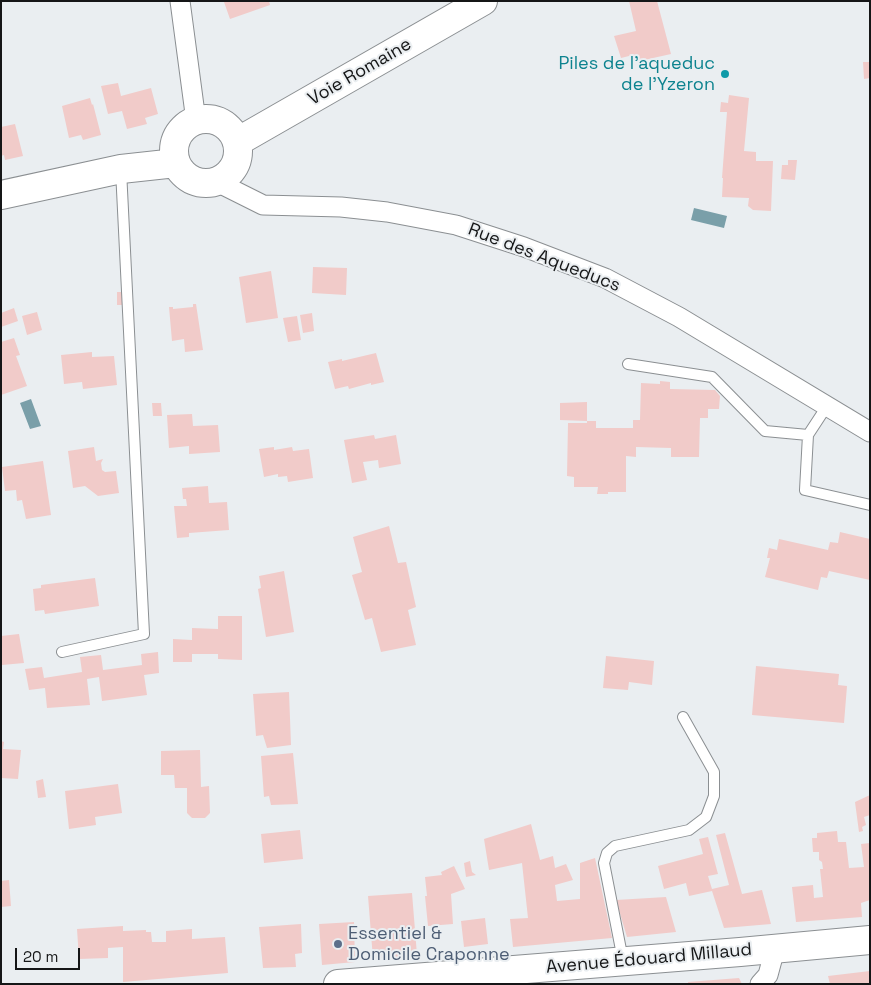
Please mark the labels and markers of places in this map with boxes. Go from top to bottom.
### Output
place label: Piles de l'aqueduc de l'Yzeron [558,53,715,96]
marker: Piles de l'aqueduc de l'Yzeron [719,68,731,80]
place label: Essentiel & Domicile Craponne [348,923,510,966]
marker: Essentiel & Domicile Craponne [332,938,344,950]

